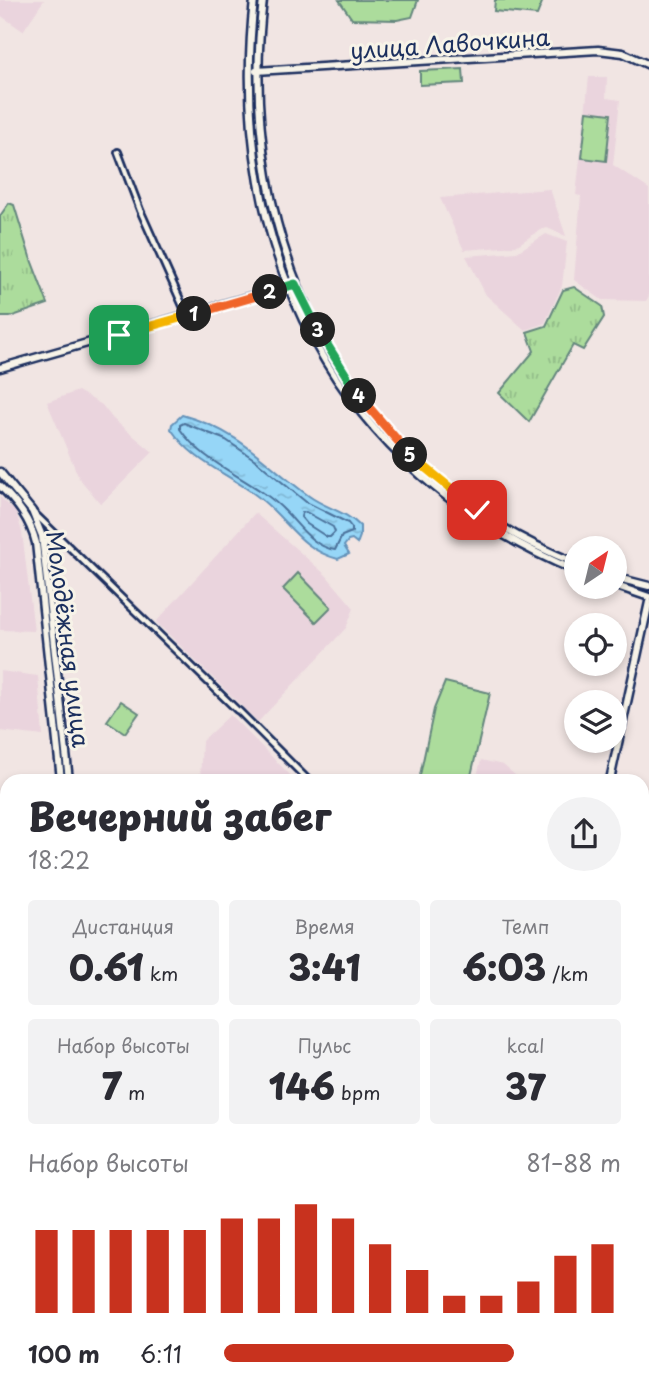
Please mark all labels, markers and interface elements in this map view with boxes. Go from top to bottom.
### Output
street label: улица Лавочкина [349,19,552,67]
pin: 2 [252,274,288,310]
text: 2 [263,277,276,305]
pin: 1 [176,296,212,332]
text: 1 [189,299,198,327]
pin [89,305,149,365]
pin: 3 [300,312,336,348]
text: 3 [311,315,324,343]
icon: arrive [100,316,138,354]
pin: 4 [342,378,376,414]
text: 4 [352,381,365,409]
pin: 5 [392,438,428,472]
text: 5 [403,440,416,468]
pin [447,480,507,540]
icon: check [458,491,496,529]
street label: Молодёжная улица [38,529,100,750]
north arrow [564,536,626,598]
map controls [564,536,627,753]
button: locate [564,613,627,676]
button: layers [564,690,627,753]
text: Вечерний забег [28,787,331,844]
button: share [547,797,621,871]
text: 18:22 [28,842,90,877]
text: Дистанция [73,912,174,940]
text: Время [294,912,355,940]
text: Темп [501,912,550,940]
text: 0.61 [69,940,144,993]
text: 3:41 [288,940,361,993]
text: 6:03 [462,940,546,993]
text: km [144,959,178,987]
text: /km [546,959,589,987]
text: Набор высоты [57,1031,190,1059]
text: Пульс [298,1031,351,1059]
text: kcal [507,1031,544,1059]
text: 7 [102,1059,122,1112]
text: 146 [269,1059,335,1112]
text: 37 [505,1059,546,1112]
text: m [122,1078,145,1106]
text: bpm [335,1078,380,1106]
text: Набор высоты [28,1145,189,1180]
text: 81–88 m [527,1145,621,1180]
text: 100 m [28,1336,100,1371]
text: 6:11 [140,1336,182,1371]

